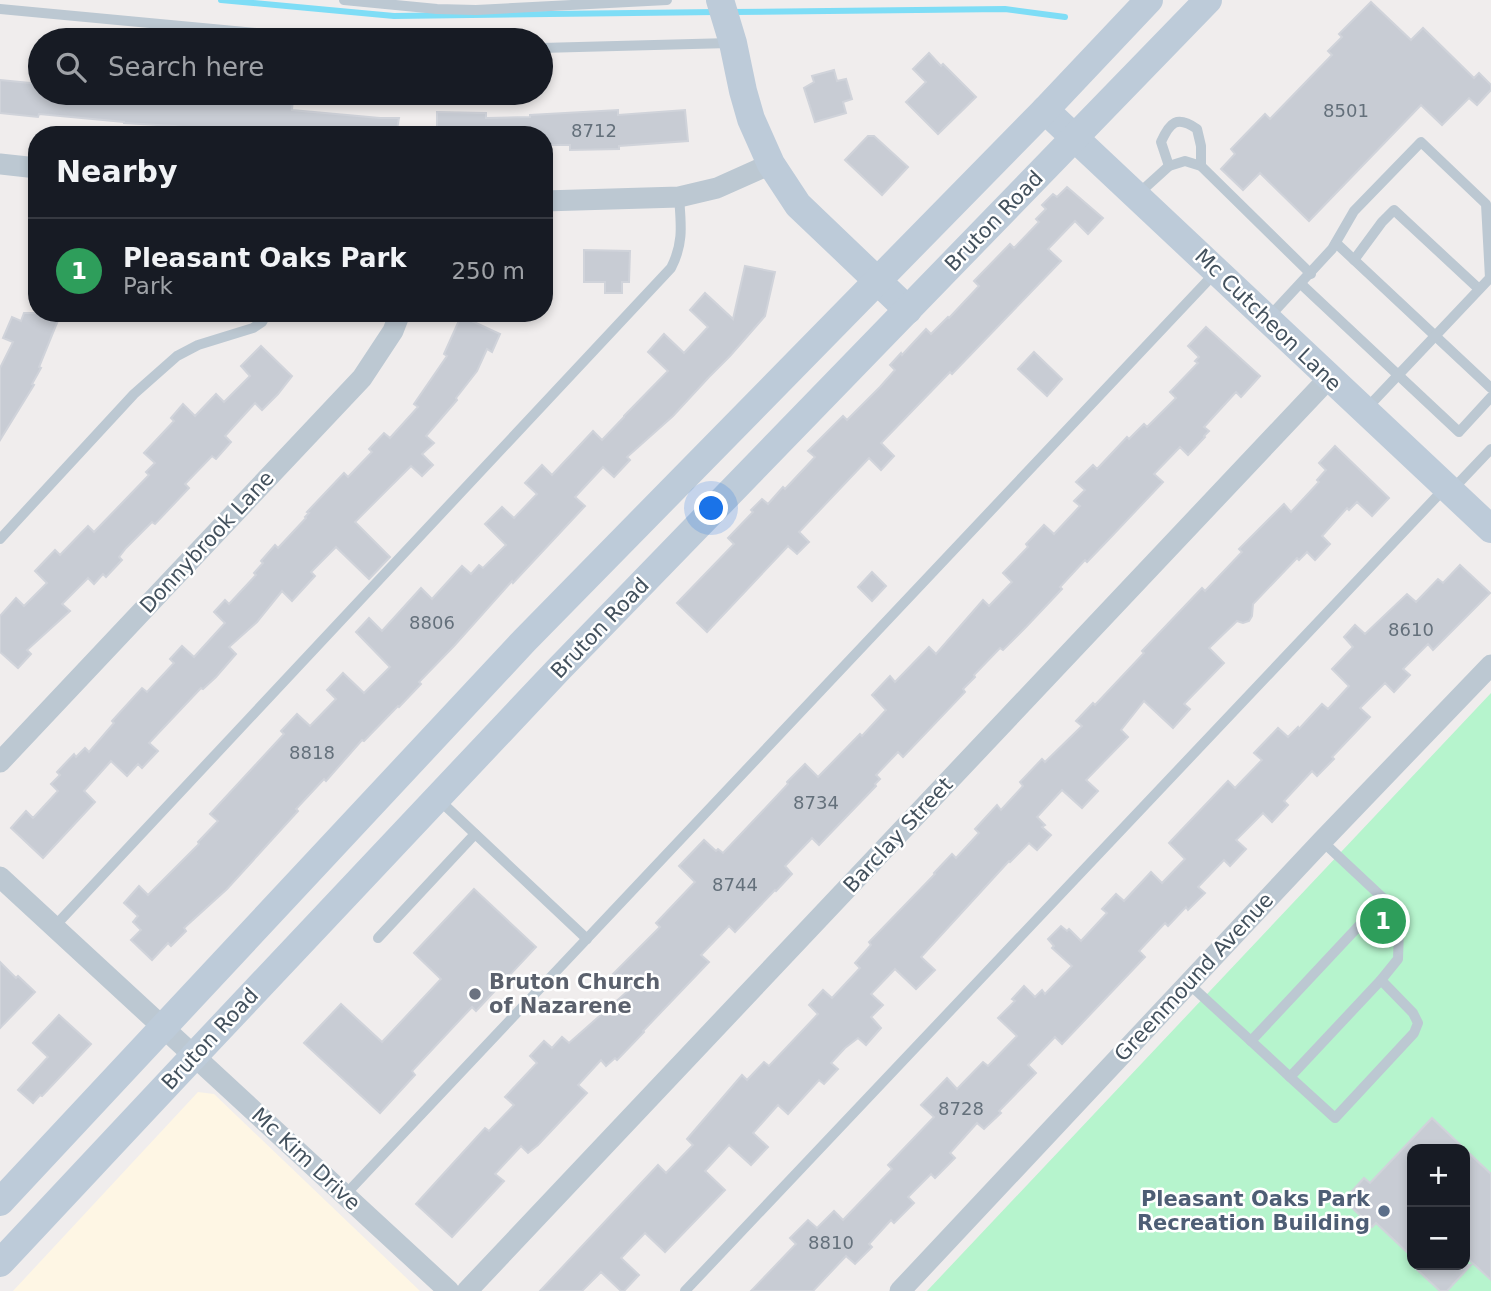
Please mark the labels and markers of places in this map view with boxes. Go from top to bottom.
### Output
pin: 1 [1360,895,1406,947]
place label: Bruton Church of Nazarene [489,970,660,1018]
marker: Bruton Church of Nazarene [467,986,483,1002]
place label: Pleasant Oaks Park Recreation Building [1137,1187,1371,1235]
marker: Pleasant Oaks Park Recreation Building [1376,1203,1392,1219]

